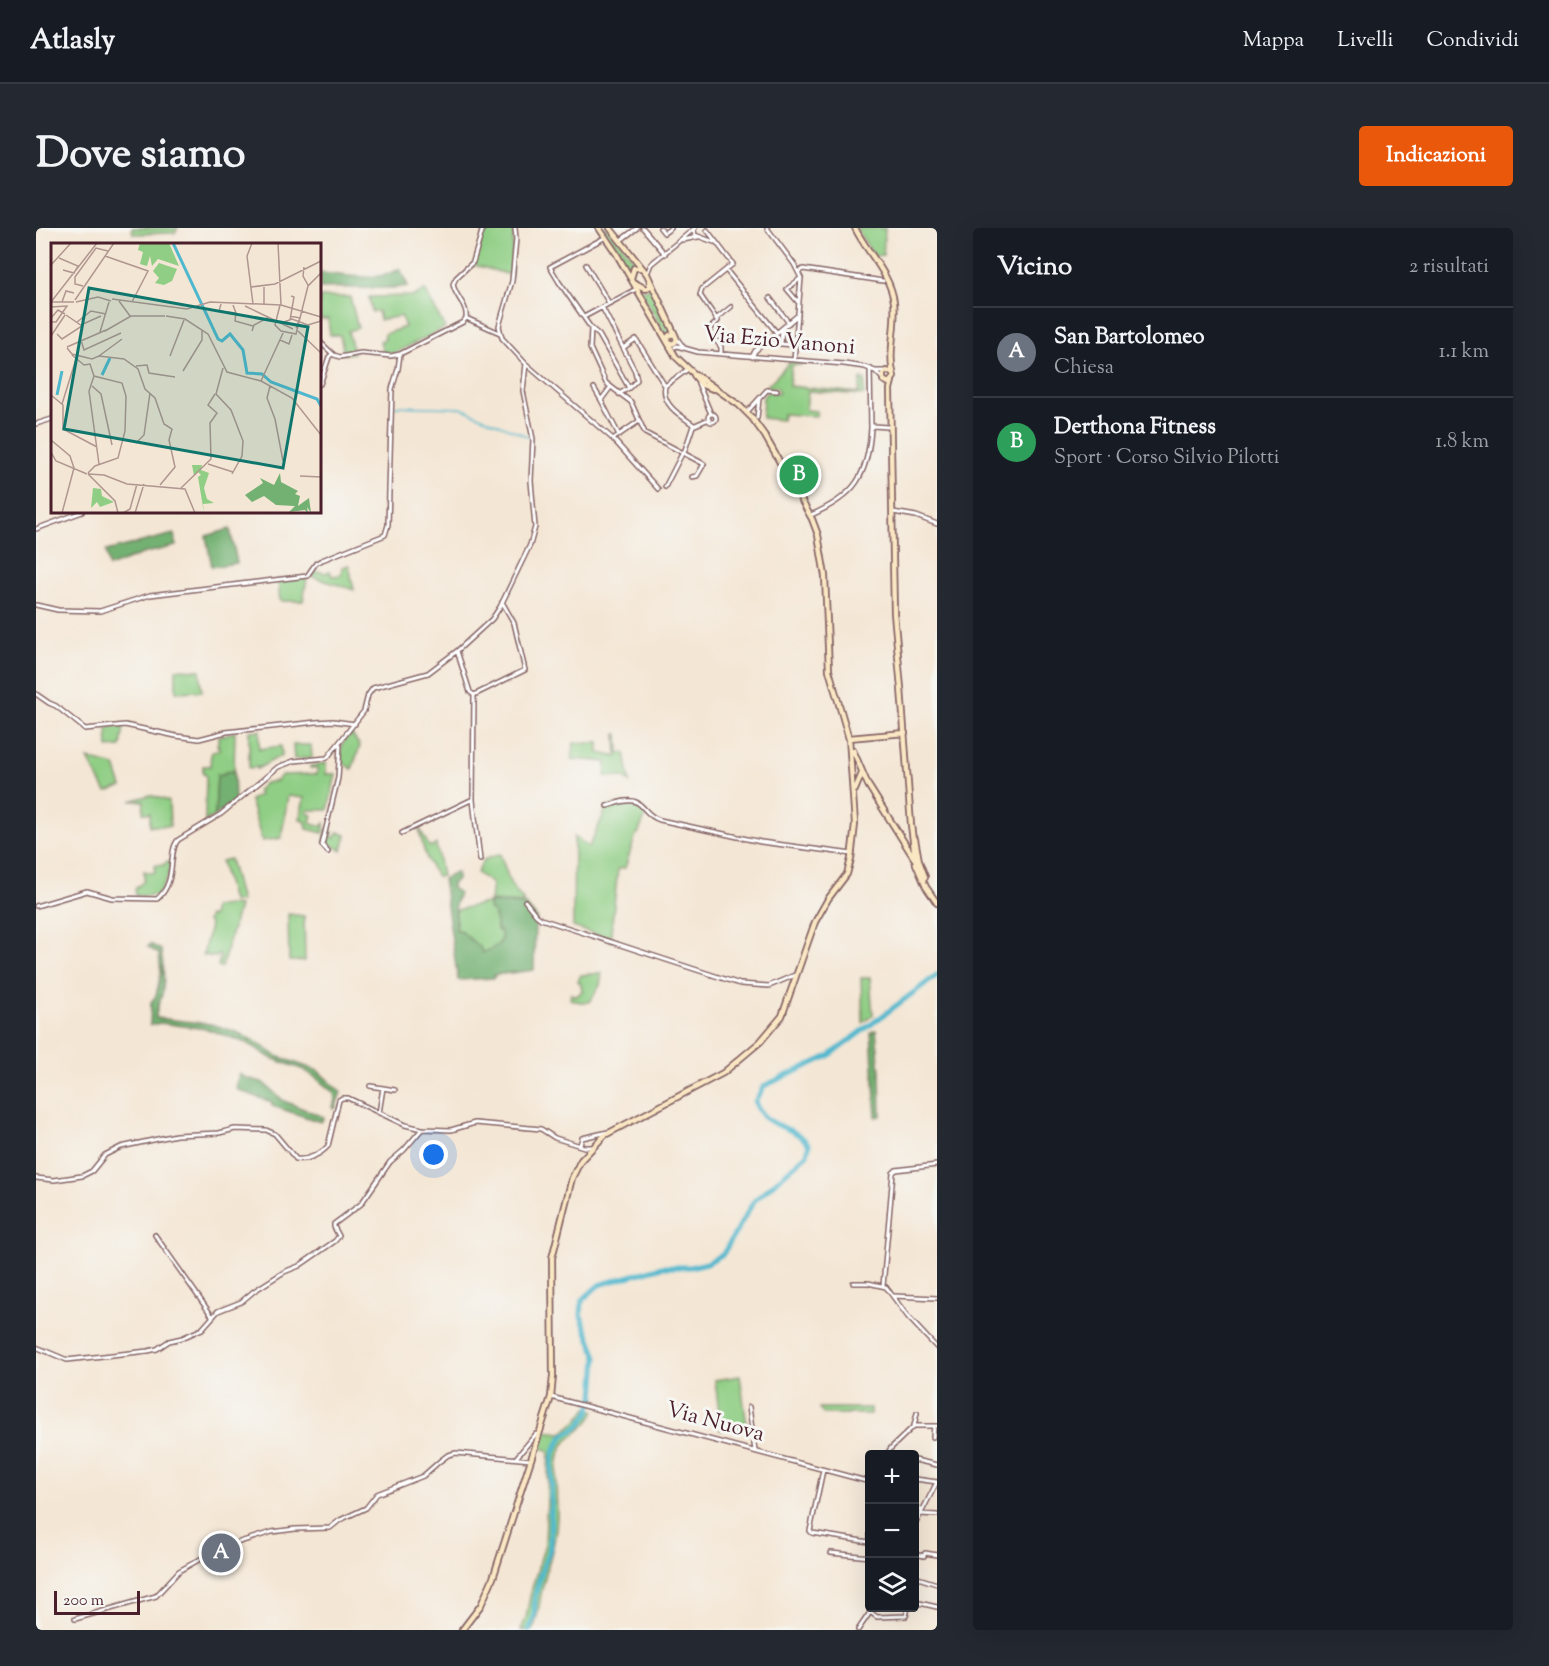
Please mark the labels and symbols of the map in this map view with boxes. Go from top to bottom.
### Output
inset map [51,243,321,513]
street label: Via Ezio Vanoni [702,319,856,365]
pin: B [780,452,819,498]
your location [419,1140,448,1169]
street label: Via Nuova [662,1395,768,1451]
pin: A [202,1530,240,1576]
scale bar [54,1588,140,1616]

